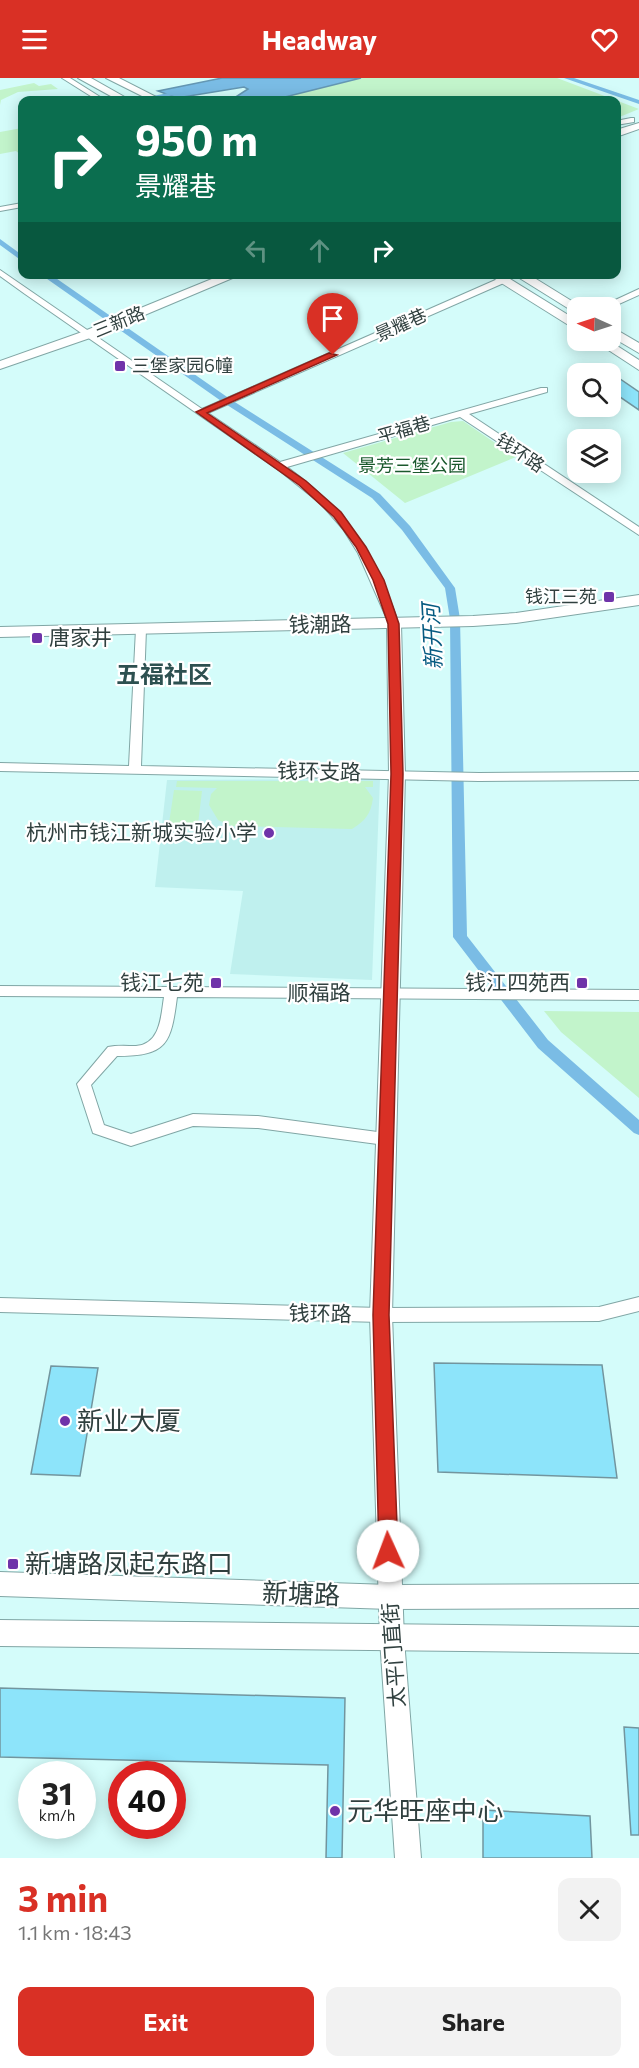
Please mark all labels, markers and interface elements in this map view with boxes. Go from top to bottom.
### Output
icon: menu [18,23,51,56]
text: Headway [262,23,377,56]
icon: heart [588,23,621,56]
text: 950 m [135,113,258,165]
icon: right [36,120,114,198]
text: 景耀巷 [135,169,216,202]
icon: left [240,234,273,267]
icon: ahead [303,234,336,267]
icon: right [366,234,399,267]
pin [307,293,358,355]
north arrow [567,297,621,351]
map controls [567,297,621,483]
street label: 三新路 [89,301,148,341]
icon: arrive [316,302,349,335]
street label: 景耀巷 [371,303,430,345]
place label: 三堡家园6幢 [132,354,233,376]
marker: 三堡家园6幢 [113,359,127,373]
button: search [567,363,621,417]
street label: 平福巷 [375,411,433,447]
street label: 钱环路 [492,428,549,476]
button: layers [567,429,621,483]
park label: 景芳三堡公园 [358,454,466,476]
place label: 钱江三苑 [525,585,597,607]
marker: 钱江三苑 [602,590,616,604]
water label: 新开河 [416,599,447,671]
street label: 钱潮路 [288,610,352,637]
place label: 唐家井 [49,624,112,649]
marker: 唐家井 [30,631,44,645]
district label: 五福社区 [116,659,212,688]
street label: 钱环支路 [277,757,361,784]
place label: 杭州市钱江新城实验小学 [26,819,257,844]
marker: 杭州市钱江新城实验小学 [262,826,276,840]
place label: 钱江七苑 [120,969,204,994]
place label: 钱江四苑西 [465,969,570,994]
marker: 钱江七苑 [209,976,223,990]
marker: 钱江四苑西 [575,976,589,990]
street label: 顺福路 [288,979,351,1004]
street label: 钱环路 [288,1299,352,1326]
place label: 新业大厦 [77,1404,181,1435]
marker: 新业大厦 [58,1414,72,1428]
position arrow [356,1519,420,1583]
place label: 新塘路凤起东路口 [25,1547,233,1578]
marker: 新塘路凤起东路口 [6,1557,20,1571]
street label: 新塘路 [262,1576,341,1609]
street label: 太平门直街 [376,1602,409,1708]
speed limit sign: 40 [108,1761,186,1839]
text: 31 [41,1774,73,1811]
place label: 元华旺座中心 [347,1794,503,1825]
marker: 元华旺座中心 [328,1804,342,1818]
text: km/h [39,1806,75,1824]
text: 3 min [18,1875,108,1919]
button: close [558,1878,621,1941]
text: 1.1 km · 18:43 [18,1920,132,1944]
button: Exit [18,1987,314,2056]
button: Share [326,1987,621,2056]

